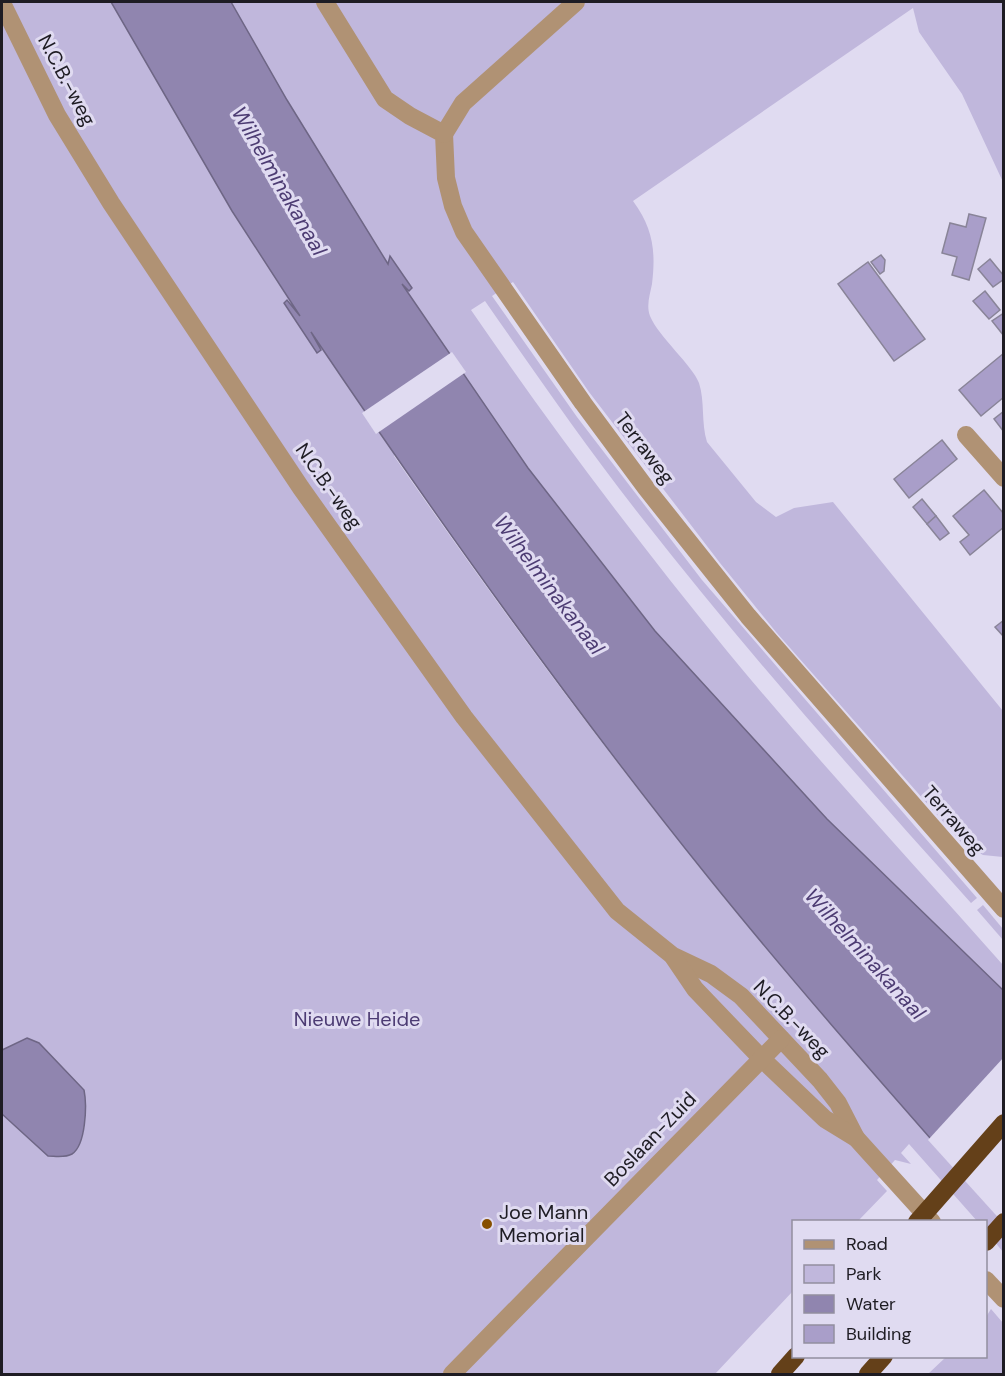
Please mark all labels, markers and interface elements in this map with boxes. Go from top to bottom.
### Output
street label: N.C.B.-weg [32,30,102,130]
water label: Wilhelminakanaal [225,101,333,261]
street label: Terraweg [609,407,681,489]
street label: N.C.B.-weg [290,438,368,534]
water label: Wilhelminakanaal [487,510,611,661]
street label: Terraweg [917,780,991,860]
water label: Wilhelminakanaal [798,882,932,1026]
street label: N.C.B.-weg [748,974,836,1064]
park label: Nieuwe Heide [294,1006,420,1032]
street label: Boslaan-Zuid [598,1086,702,1192]
place label: Joe Mann Memorial [499,1199,588,1248]
marker: Joe Mann Memorial [480,1217,494,1231]
legend [792,1220,987,1358]
text: Road [846,1232,888,1256]
text: Park [846,1262,882,1286]
text: Water [846,1292,896,1316]
text: Building [846,1322,911,1346]

